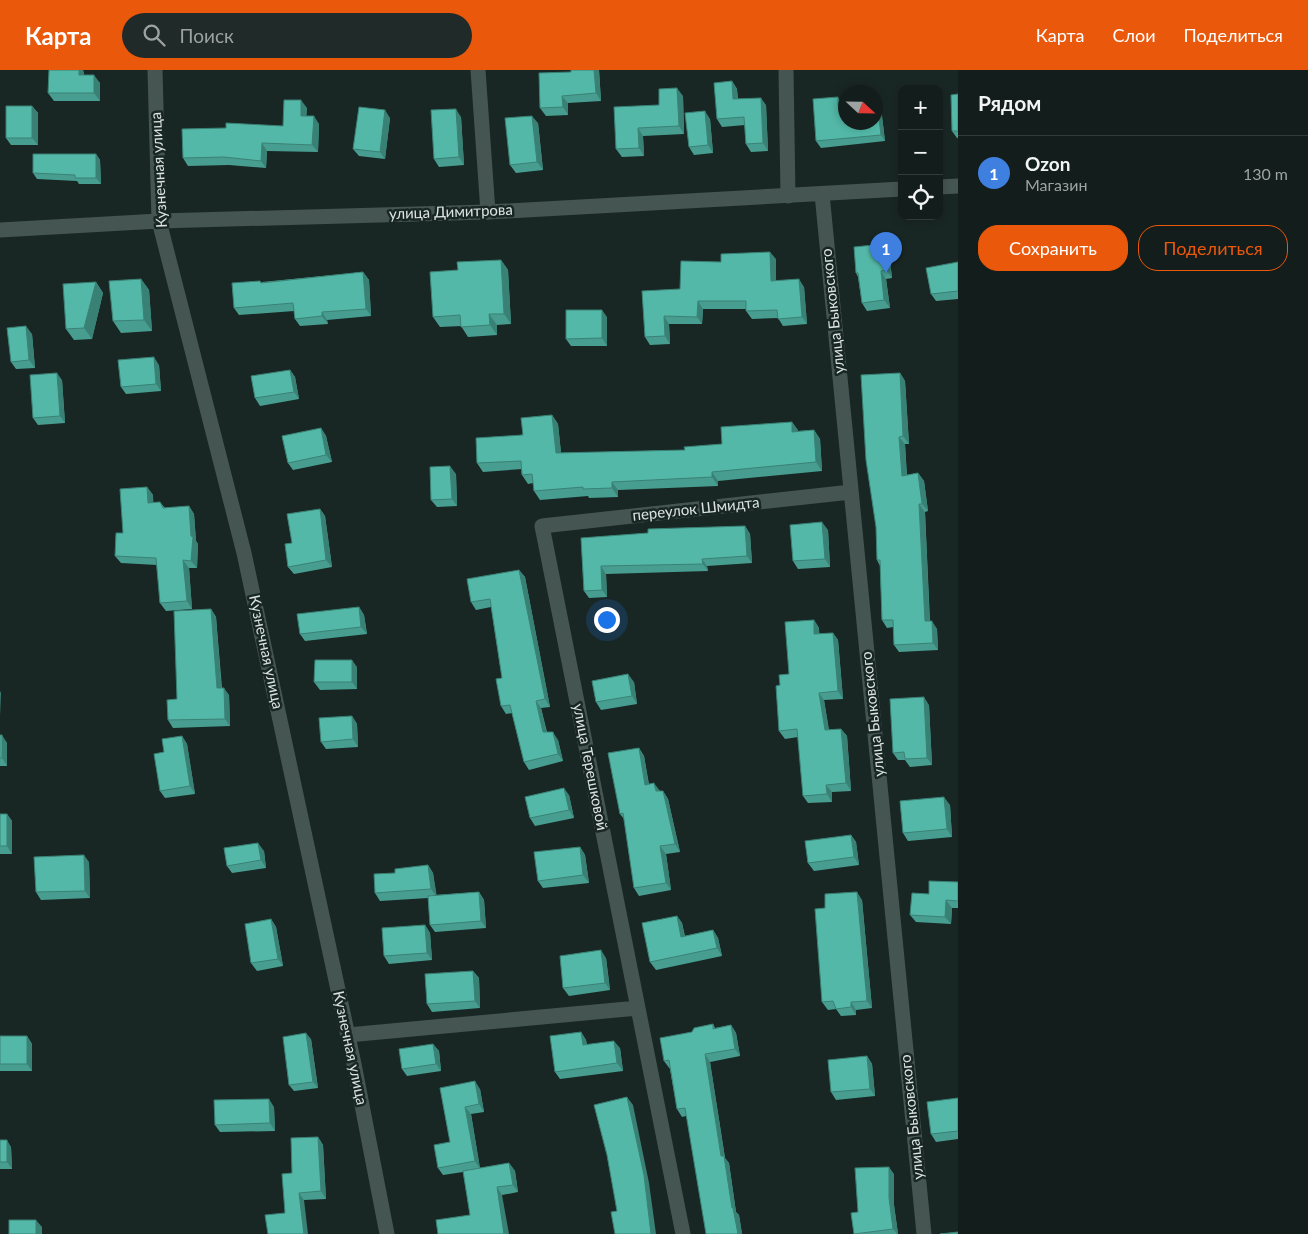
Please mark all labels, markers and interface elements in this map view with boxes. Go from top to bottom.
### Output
search box [122,13,472,58]
text: Карта [25,21,92,50]
icon: search [140,21,168,49]
text: Поиск [180,24,234,47]
text: Карта [1036,24,1084,46]
text: Слои [1112,24,1156,46]
text: Поделиться [1184,24,1283,46]
north arrow [838,85,883,130]
map controls [898,85,943,220]
button: + [898,85,943,130]
text: Рядом [978,90,1041,115]
street label: Кузнечная улица [146,112,170,228]
button: − [898,130,943,175]
text: Ozon [1025,152,1070,175]
text: 1 [989,164,999,183]
text: 130 m [1243,164,1288,183]
button: locate [898,175,943,220]
text: Магазин [1025,175,1087,194]
street label: улица Димитрова [389,200,513,222]
button: Сохранить [978,225,1128,271]
button: Поделиться [1138,225,1288,271]
pin: 1 [870,232,902,273]
street label: улица Быковского [816,248,848,375]
street label: переулок Шмидта [632,492,760,524]
street label: Кузнечная улица [246,593,288,710]
your location [594,607,620,633]
street label: улица Быковского [856,651,888,778]
street label: улица Терешковой [570,702,612,832]
street label: Кузнечная улица [330,989,372,1106]
street label: улица Быковского [895,1054,927,1181]

